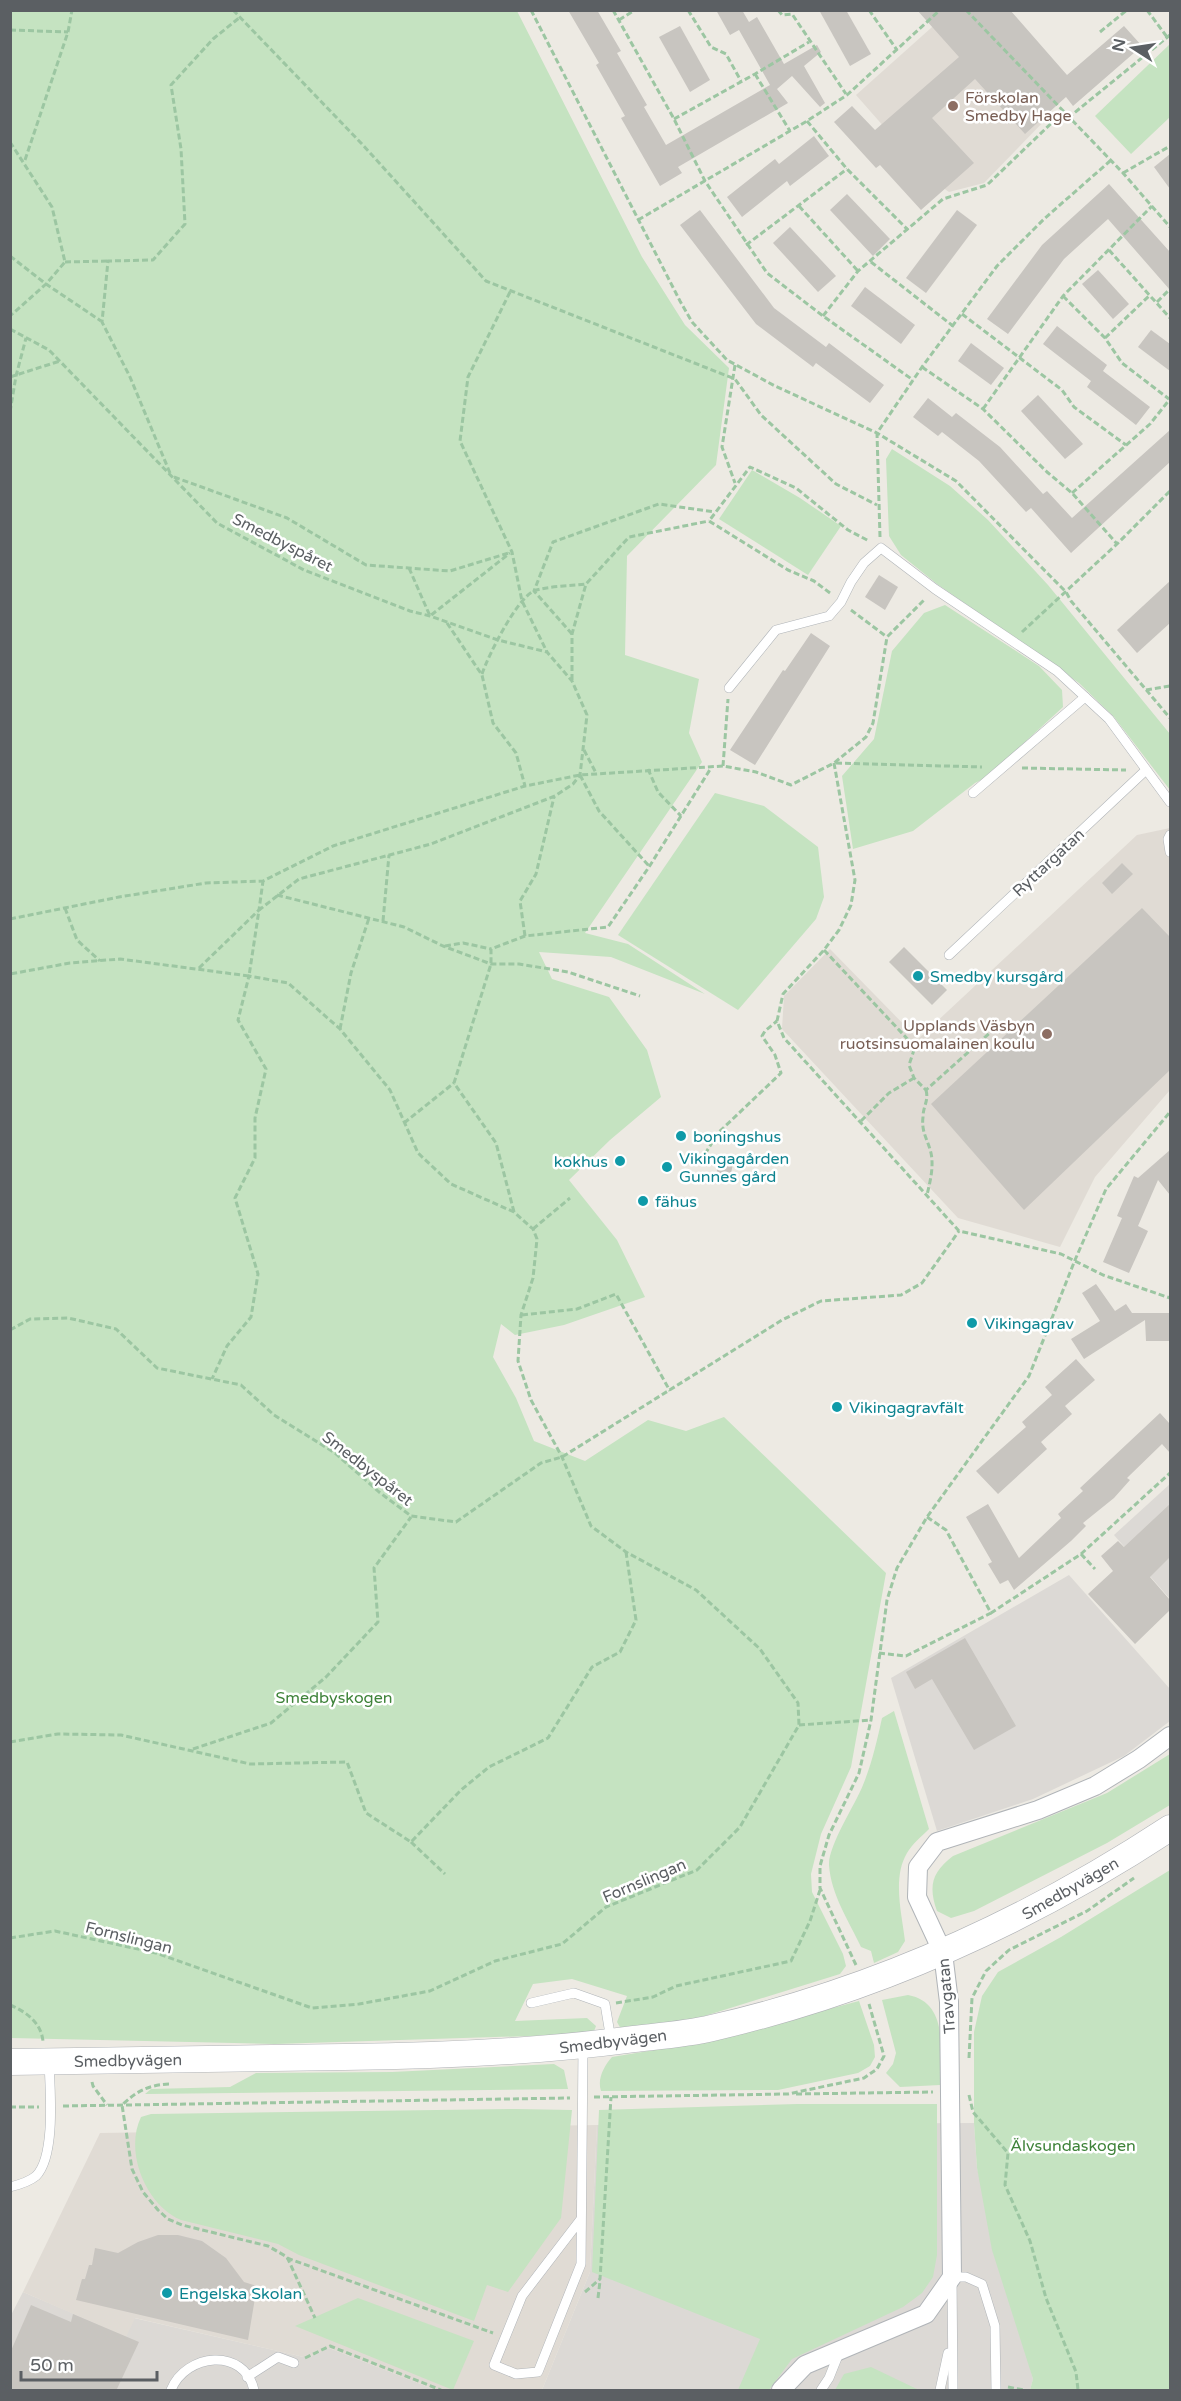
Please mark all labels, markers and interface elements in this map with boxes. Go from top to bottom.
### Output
north arrow [1103,18,1163,78]
text: N [1108,37,1130,53]
place label: Förskolan Smedby Hage [965,88,1072,126]
marker: Förskolan Smedby Hage [946,99,960,113]
street label: Smedbyspåret [229,509,336,577]
street label: Ryttargatan [1009,824,1089,901]
place label: Smedby kursgård [930,967,1064,987]
marker: Smedby kursgård [911,969,925,983]
place label: Upplands Väsbyn ruotsinsuomalainen koulu [840,1016,1035,1054]
marker: Upplands Väsbyn ruotsinsuomalainen koulu [1040,1027,1054,1041]
place label: boningshus [693,1127,781,1147]
marker: boningshus [674,1129,688,1143]
place label: Vikingagården Gunnes gård [679,1149,789,1187]
place label: kokhus [554,1152,608,1172]
marker: kokhus [613,1154,627,1168]
marker: Vikingagården Gunnes gård [660,1160,674,1174]
place label: fähus [655,1192,697,1212]
marker: fähus [636,1194,650,1208]
place label: Vikingagrav [984,1314,1075,1334]
marker: Vikingagrav [965,1316,979,1330]
place label: Vikingagravfält [849,1398,964,1418]
marker: Vikingagravfält [830,1400,844,1414]
street label: Smedbyspåret [318,1427,417,1511]
park label: Smedbyskogen [275,1688,393,1708]
street label: Smedbyvägen [1019,1853,1122,1925]
street label: Fornslingan [600,1854,689,1907]
street label: Fornslingan [83,1918,174,1958]
street label: Travgatan [934,1957,960,2035]
street label: Smedbyvägen [558,2025,668,2059]
street label: Smedbyvägen [74,2050,182,2072]
park label: Älvsundaskogen [1010,2136,1136,2156]
place label: Engelska Skolan [179,2284,302,2304]
marker: Engelska Skolan [160,2286,174,2300]
scale bar [21,2344,158,2382]
text: 50 m [30,2354,74,2376]

